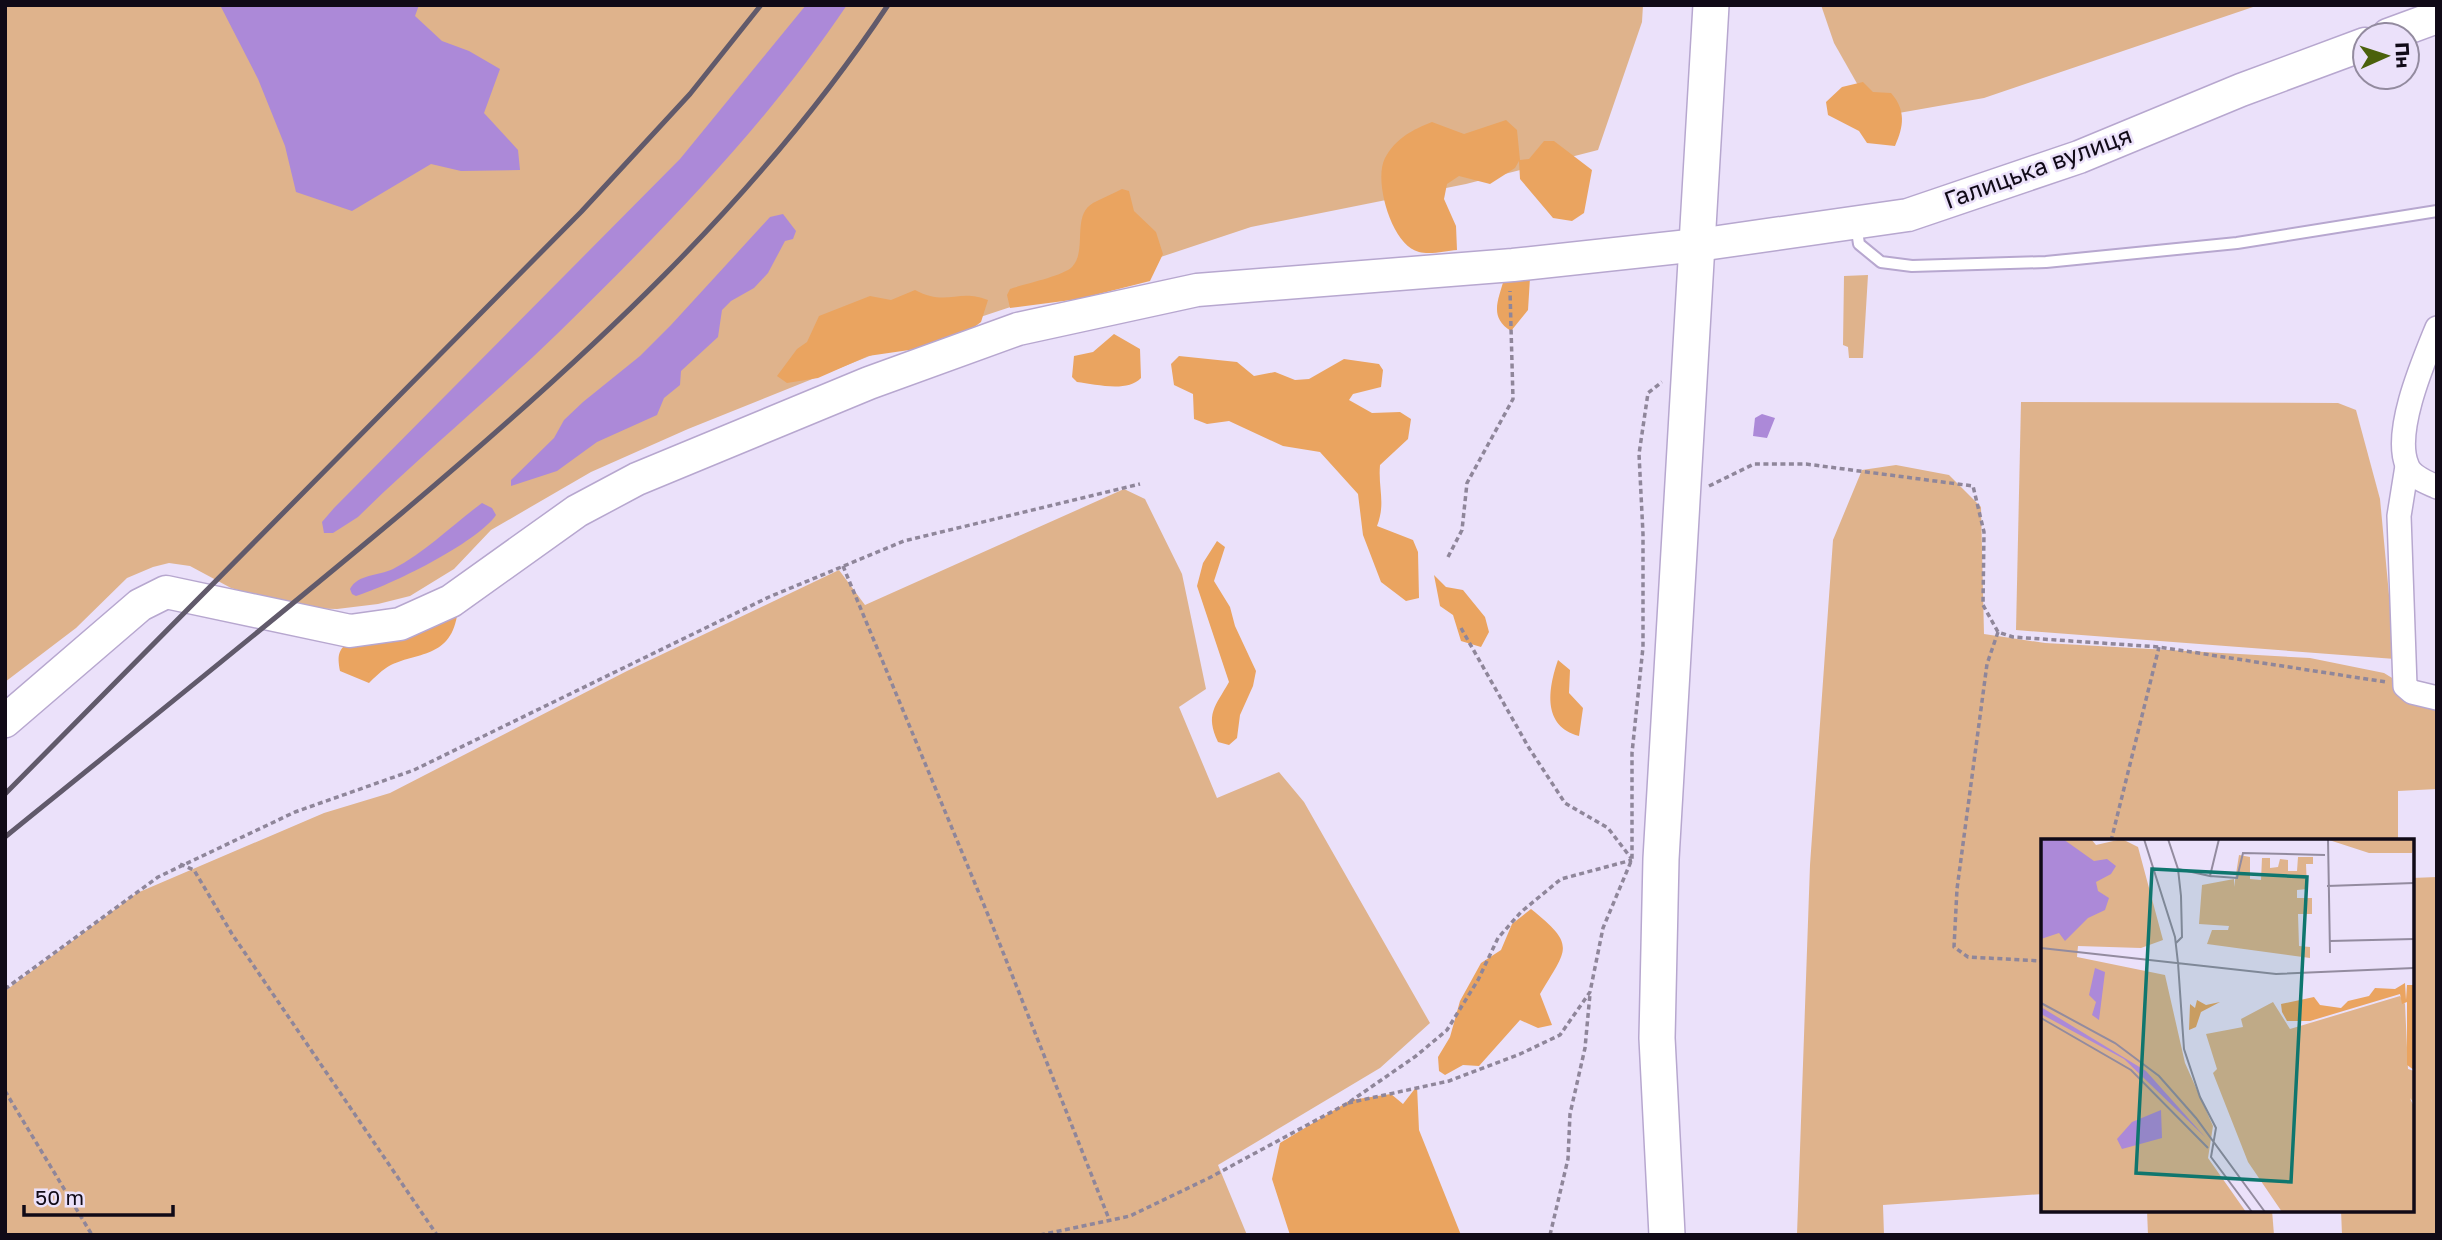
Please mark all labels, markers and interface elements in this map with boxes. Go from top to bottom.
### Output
north arrow [2351,21,2421,91]
text: Пн [2391,42,2416,69]
street label: Галицька вулиця [1940,119,2135,214]
inset map [2041,839,2414,1212]
scale bar [24,1174,173,1218]
text: 50 m [35,1184,84,1210]

